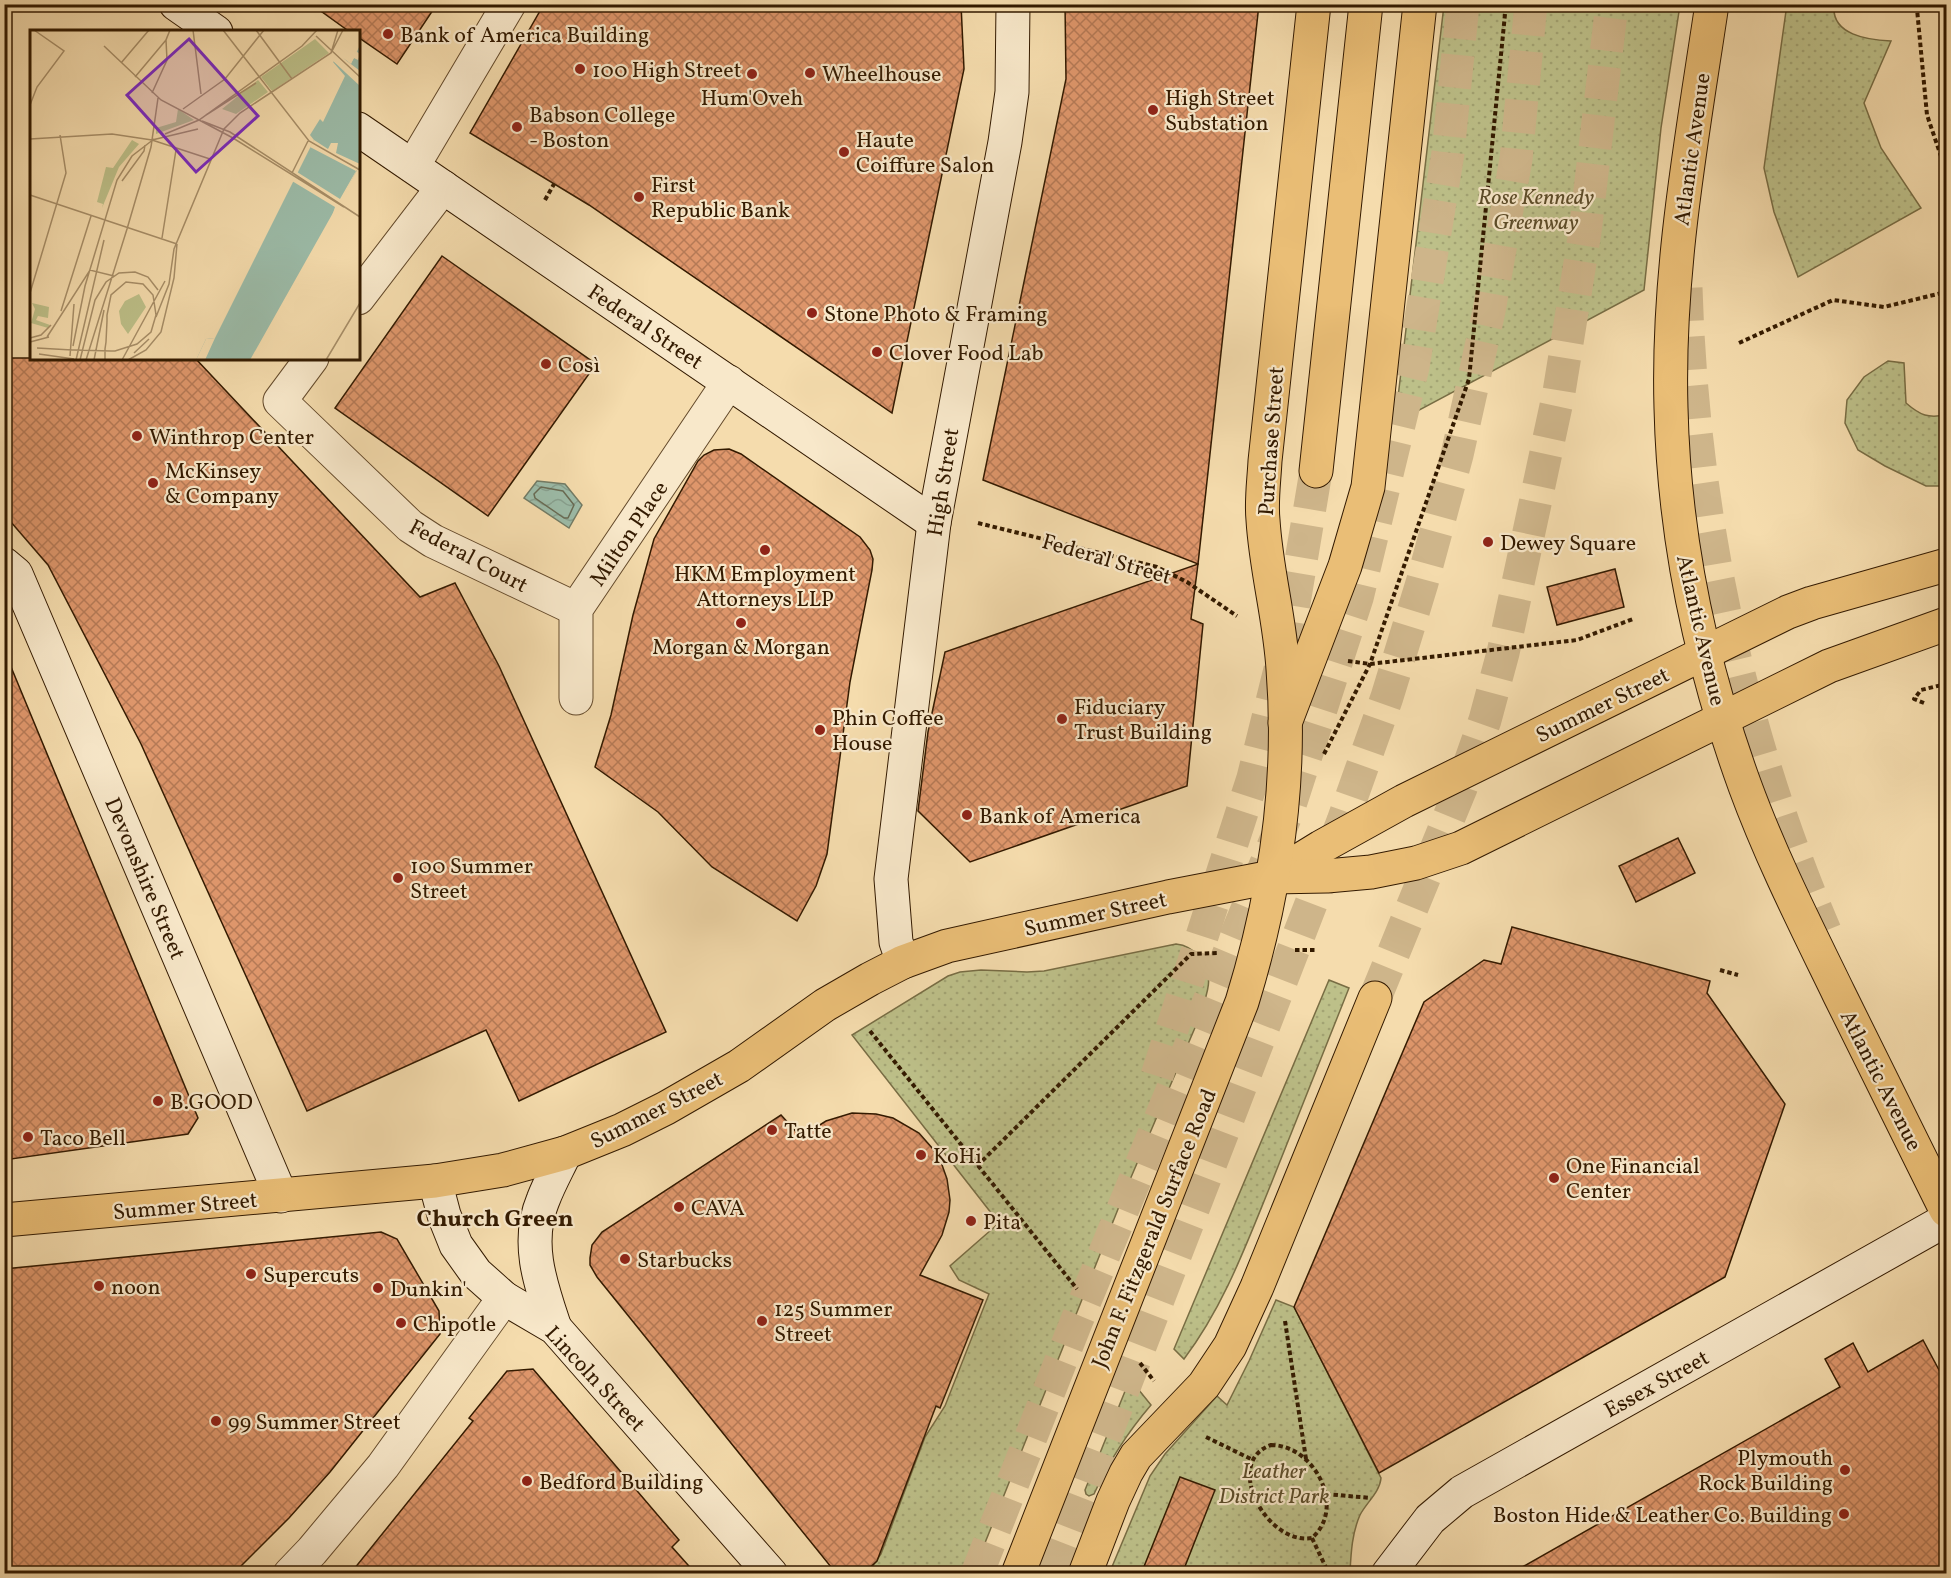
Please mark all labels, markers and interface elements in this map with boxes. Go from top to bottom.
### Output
place label: Bank of America Building [400,21,649,52]
marker: Bank of America Building [381,27,395,41]
inset map [30,30,360,360]
place label: 100 High Street [592,56,742,87]
place label: Wheelhouse [822,60,941,91]
marker: 100 High Street [573,62,587,76]
marker: Wheelhouse [803,66,817,80]
marker: Hum'Oveh [745,67,759,81]
street label: Atlantic Avenue [1667,71,1720,228]
place label: Hum'Oveh [701,84,803,115]
place label: High Street Substation [1165,84,1275,140]
place label: Babson College - Boston [529,101,675,157]
marker: High Street Substation [1146,103,1160,117]
marker: Babson College - Boston [510,120,524,134]
place label: Haute Coiffure Salon [856,126,994,182]
marker: Haute Coiffure Salon [837,145,851,159]
place label: First Republic Bank [651,171,790,227]
park label: Rose Kennedy Greenway [1478,183,1594,239]
marker: First Republic Bank [632,190,646,204]
street label: Federal Street [581,278,709,378]
place label: Stone Photo & Framing [824,300,1048,331]
marker: Stone Photo & Framing [805,306,819,320]
place label: Clover Food Lab [889,339,1044,370]
marker: Clover Food Lab [870,345,884,359]
place label: Così [558,351,600,382]
marker: Così [539,357,553,371]
street label: Purchase Street [1252,365,1293,517]
place label: Winthrop Center [149,423,314,454]
street label: High Street [921,426,968,539]
marker: Winthrop Center [130,429,144,443]
place label: McKinsey & Company [165,457,279,513]
marker: McKinsey & Company [146,476,160,490]
street label: Milton Place [583,476,677,593]
street label: Federal Court [403,513,533,602]
street label: Federal Street [1038,527,1175,594]
place label: Dewey Square [1500,529,1636,560]
marker: Dewey Square [1481,535,1495,549]
marker: HKM Employment Attorneys LLP [758,543,772,557]
street label: Atlantic Avenue [1667,552,1732,709]
place label: HKM Employment Attorneys LLP [674,560,856,616]
marker: Morgan & Morgan [734,616,748,630]
place label: Morgan & Morgan [652,633,830,664]
street label: Summer Street [1531,660,1675,752]
place label: Fiduciary Trust Building [1074,693,1212,749]
place label: Phin Coffee House [832,704,944,760]
marker: Fiduciary Trust Building [1055,712,1069,726]
marker: Phin Coffee House [813,723,827,737]
street label: Devonshire Street [96,793,192,965]
place label: Bank of America [979,802,1141,833]
marker: Bank of America [960,808,974,822]
place label: 100 Summer Street [410,852,533,908]
marker: 100 Summer Street [391,871,405,885]
street label: Summer Street [1021,885,1170,946]
street label: Atlantic Avenue [1831,1005,1929,1157]
street label: Summer Street [585,1064,729,1158]
street label: John F. Fitzgerald Surface Road [1085,1085,1226,1373]
place label: B.GOOD [170,1088,253,1119]
marker: B.GOOD [151,1094,165,1108]
place label: Tatte [784,1117,832,1148]
marker: Tatte [765,1123,779,1137]
place label: Taco Bell [40,1124,126,1155]
marker: Taco Bell [21,1130,35,1144]
place label: KoHi [933,1142,982,1173]
marker: KoHi [914,1148,928,1162]
place label: One Financial Center [1566,1152,1700,1208]
marker: One Financial Center [1547,1171,1561,1185]
street label: Summer Street [112,1186,259,1229]
place label: CAVA [691,1194,745,1225]
marker: CAVA [672,1200,686,1214]
district label: Church Green [417,1203,574,1237]
place label: Pita [983,1208,1021,1239]
marker: Pita [964,1214,978,1228]
place label: Starbucks [637,1246,732,1277]
marker: Starbucks [618,1252,632,1266]
place label: Supercuts [263,1261,359,1292]
marker: Supercuts [244,1267,258,1281]
place label: noon [111,1273,161,1304]
place label: Dunkin' [390,1275,467,1306]
marker: noon [92,1279,106,1293]
marker: Dunkin' [371,1281,385,1295]
place label: 125 Summer Street [774,1295,892,1351]
place label: Chipotle [413,1310,496,1341]
marker: 125 Summer Street [755,1314,769,1328]
marker: Chipotle [394,1316,408,1330]
street label: Lincoln Street [537,1320,652,1440]
street label: Essex Street [1599,1343,1716,1427]
place label: 99 Summer Street [228,1408,401,1439]
marker: 99 Summer Street [209,1414,223,1428]
place label: Plymouth Rock Building [1698,1444,1833,1500]
park label: Leather District Park [1219,1457,1329,1513]
marker: Plymouth Rock Building [1838,1463,1852,1477]
place label: Bedford Building [539,1468,704,1499]
marker: Bedford Building [520,1474,534,1488]
place label: Boston Hide & Leather Co. Building [1493,1501,1832,1532]
marker: Boston Hide & Leather Co. Building [1837,1507,1851,1521]

